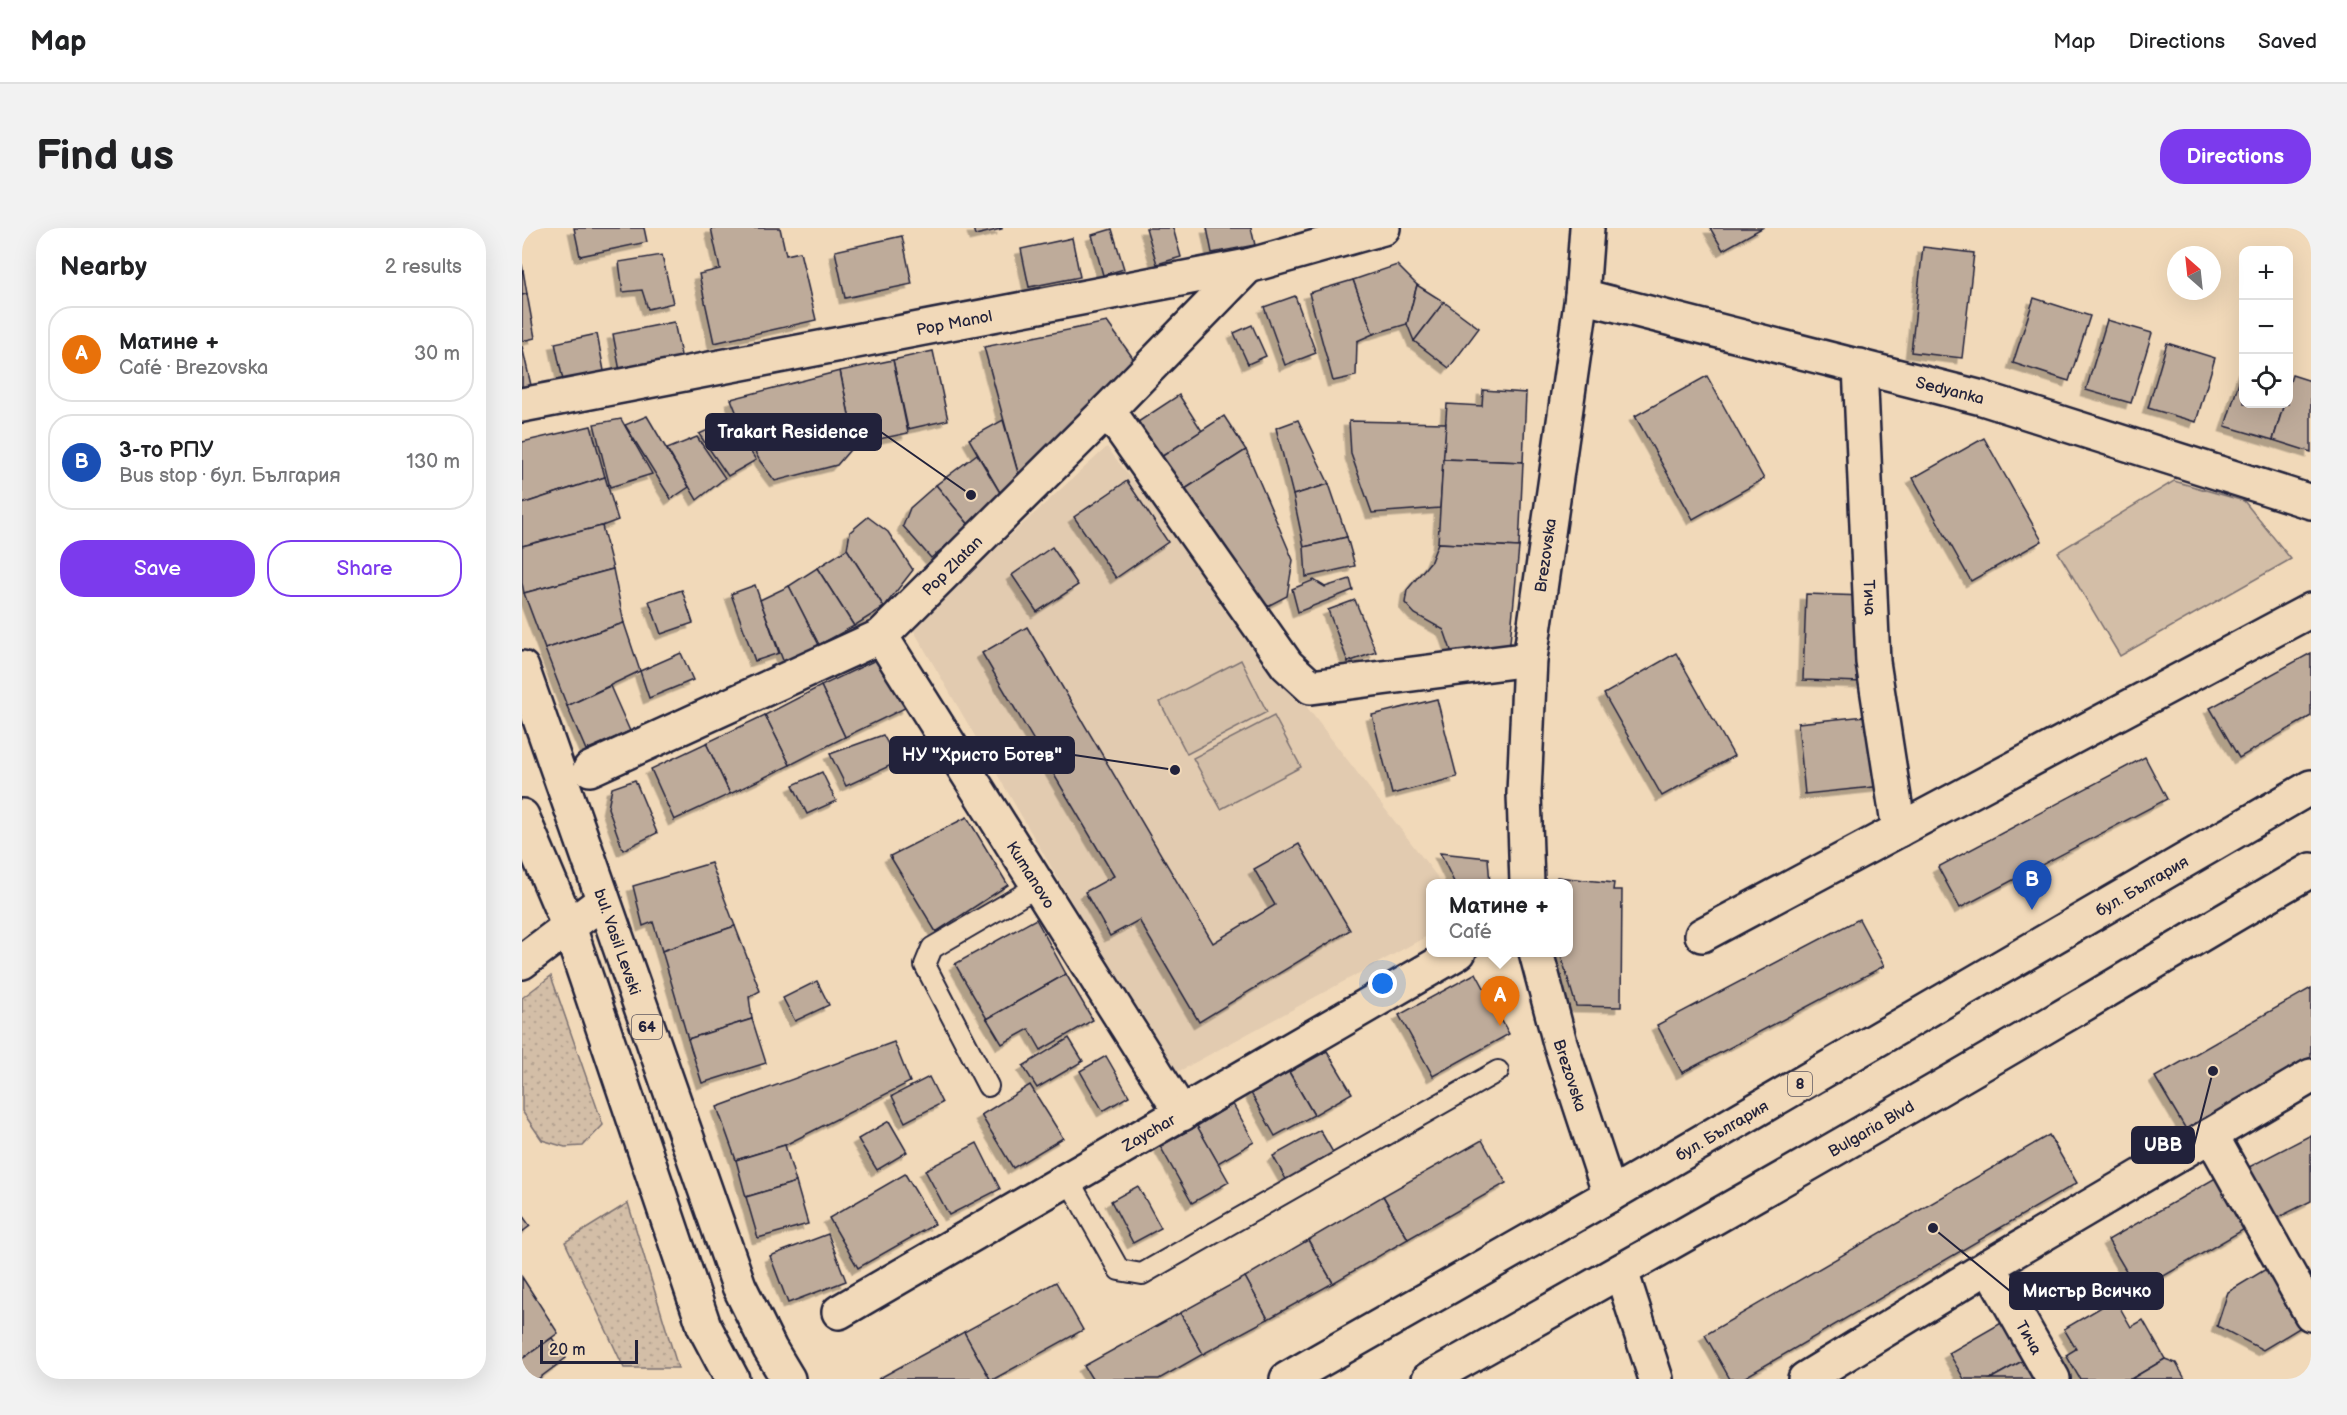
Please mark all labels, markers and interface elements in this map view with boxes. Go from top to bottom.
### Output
text: Map [30,25,86,58]
text: Map [2053,29,2096,54]
text: Directions [2129,29,2225,54]
text: Saved [2258,29,2317,54]
button: Directions [2160,129,2311,184]
text: Find us [36,131,174,182]
north arrow [2167,246,2221,300]
map controls [2239,246,2293,408]
button: + [2239,246,2293,300]
text: Nearby [60,252,147,283]
text: 2 results [385,255,462,279]
button: − [2239,300,2293,354]
street label: Pop Manol [915,307,994,340]
text: Матине + [119,329,221,356]
text: A [75,342,88,366]
text: 30 m [414,342,460,366]
button: locate [2239,354,2293,408]
text: Café · Brezovska [119,356,268,380]
street label: Sedyanka [1914,374,1986,409]
callout: Trakart Residence [706,414,881,450]
text: Trakart Residence [718,422,868,443]
text: 3-то РПУ [119,437,214,464]
text: B [74,450,89,474]
text: 130 m [406,450,460,474]
text: Bus stop · бул. България [119,464,341,488]
street label: Brezovska [1532,517,1561,594]
street label: Pop Zlatan [919,533,987,600]
button: Save [60,540,255,597]
button: Share [267,540,462,597]
street label: Тича [1858,579,1879,617]
callout: НУ "Христо Ботев" [890,737,1074,773]
text: НУ "Христо Ботев" [902,745,1062,766]
street label: Kumanovo [1002,838,1058,913]
street label: бул. България [2093,852,2192,921]
pin: B [2012,860,2052,910]
popup [1426,879,1573,957]
street label: bul. Vasil Levski [589,887,644,998]
text: Матине + [1449,893,1550,920]
text: Café [1449,920,1492,944]
your location [1368,969,1397,998]
pin: A [1480,976,1520,1026]
road number: 64 [632,1015,662,1039]
street label: Brezovska [1548,1037,1590,1114]
road number: 8 [1788,1072,1812,1096]
street label: бул. България [1673,1097,1772,1166]
street label: Bulgaria Blvd [1825,1097,1918,1162]
street label: Zaychar [1119,1111,1179,1157]
callout: UBB [2132,1127,2194,1163]
text: UBB [2144,1135,2182,1156]
callout: Мистър Всичко [2010,1273,2163,1309]
text: Мистър Всичко [2023,1281,2152,1302]
street label: Тича [2011,1318,2046,1359]
scale bar [540,1337,638,1364]
text: 20 m [549,1341,585,1360]

